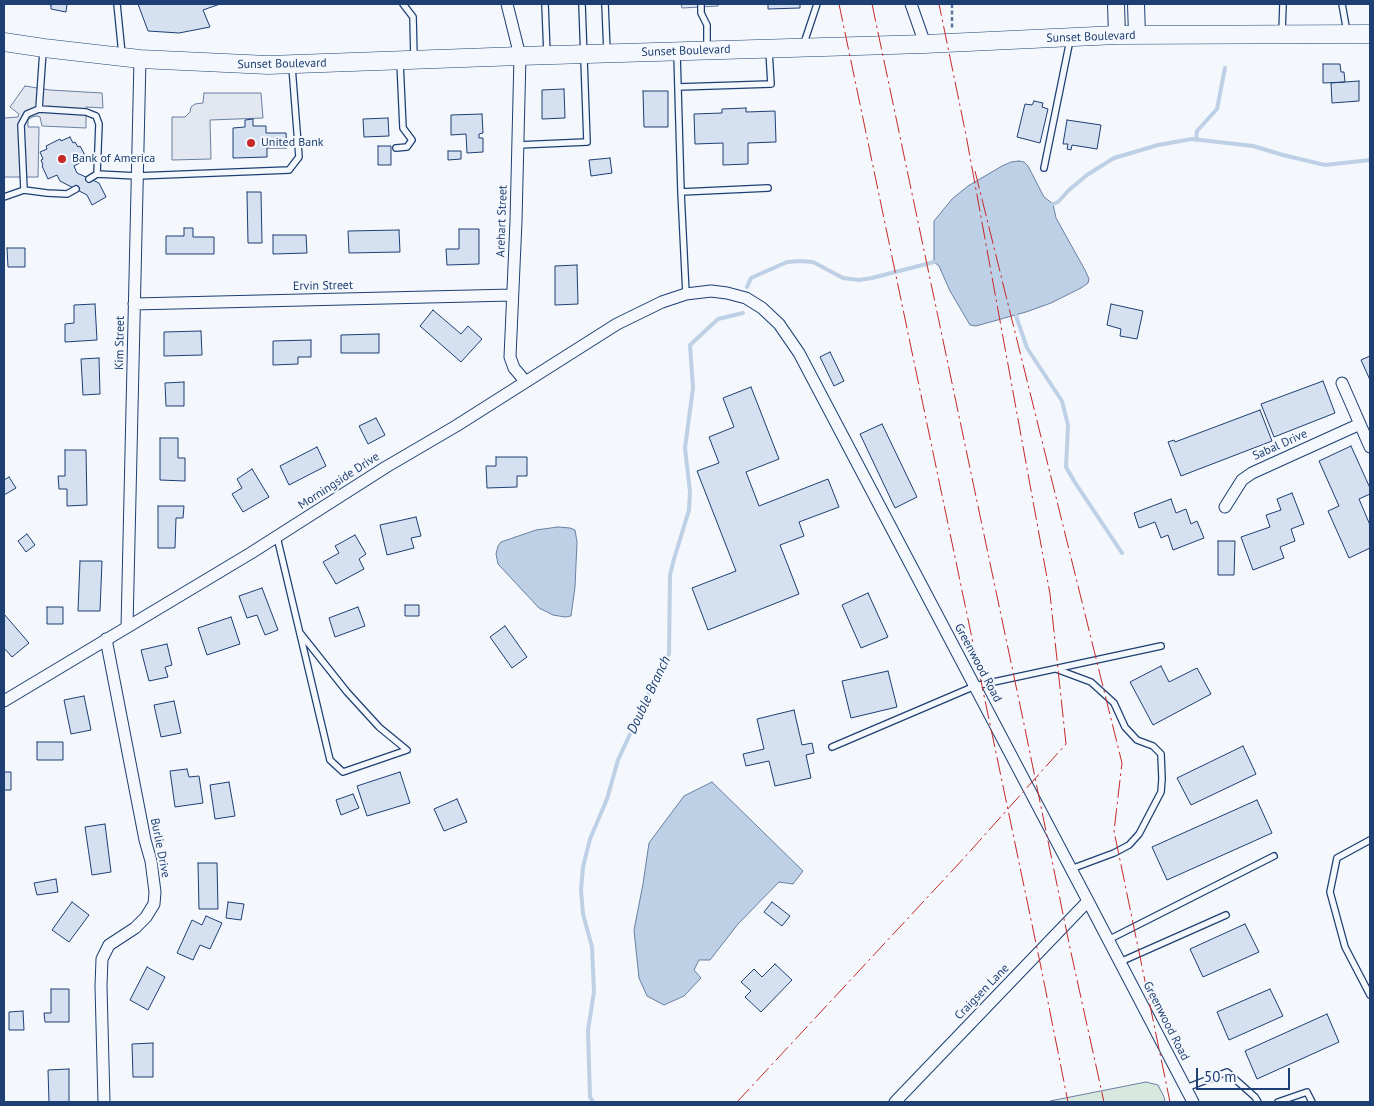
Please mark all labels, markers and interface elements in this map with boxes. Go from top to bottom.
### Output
street label: Sunset Boulevard [1046,28,1136,46]
street label: Sunset Boulevard [641,42,731,60]
street label: Sunset Boulevard [237,56,327,72]
place label: United Bank [261,136,324,150]
marker: United Bank [245,137,257,149]
place label: Bank of America [72,152,155,166]
marker: Bank of America [56,153,68,165]
street label: Arehart Street [494,185,510,257]
street label: Ervin Street [293,278,353,294]
street label: Kim Street [112,316,128,370]
street label: Sabal Drive [1250,427,1310,463]
street label: Morningside Drive [296,449,382,513]
street label: Greenwood Road [951,621,1005,705]
water label: Double Branch [624,653,674,737]
street label: Burlie Drive [147,817,173,879]
street label: Craigsen Lane [952,961,1012,1023]
street label: Greenwood Road [1140,979,1192,1063]
scale bar [1199,1058,1293,1090]
text: 50 m [1204,1067,1237,1086]

